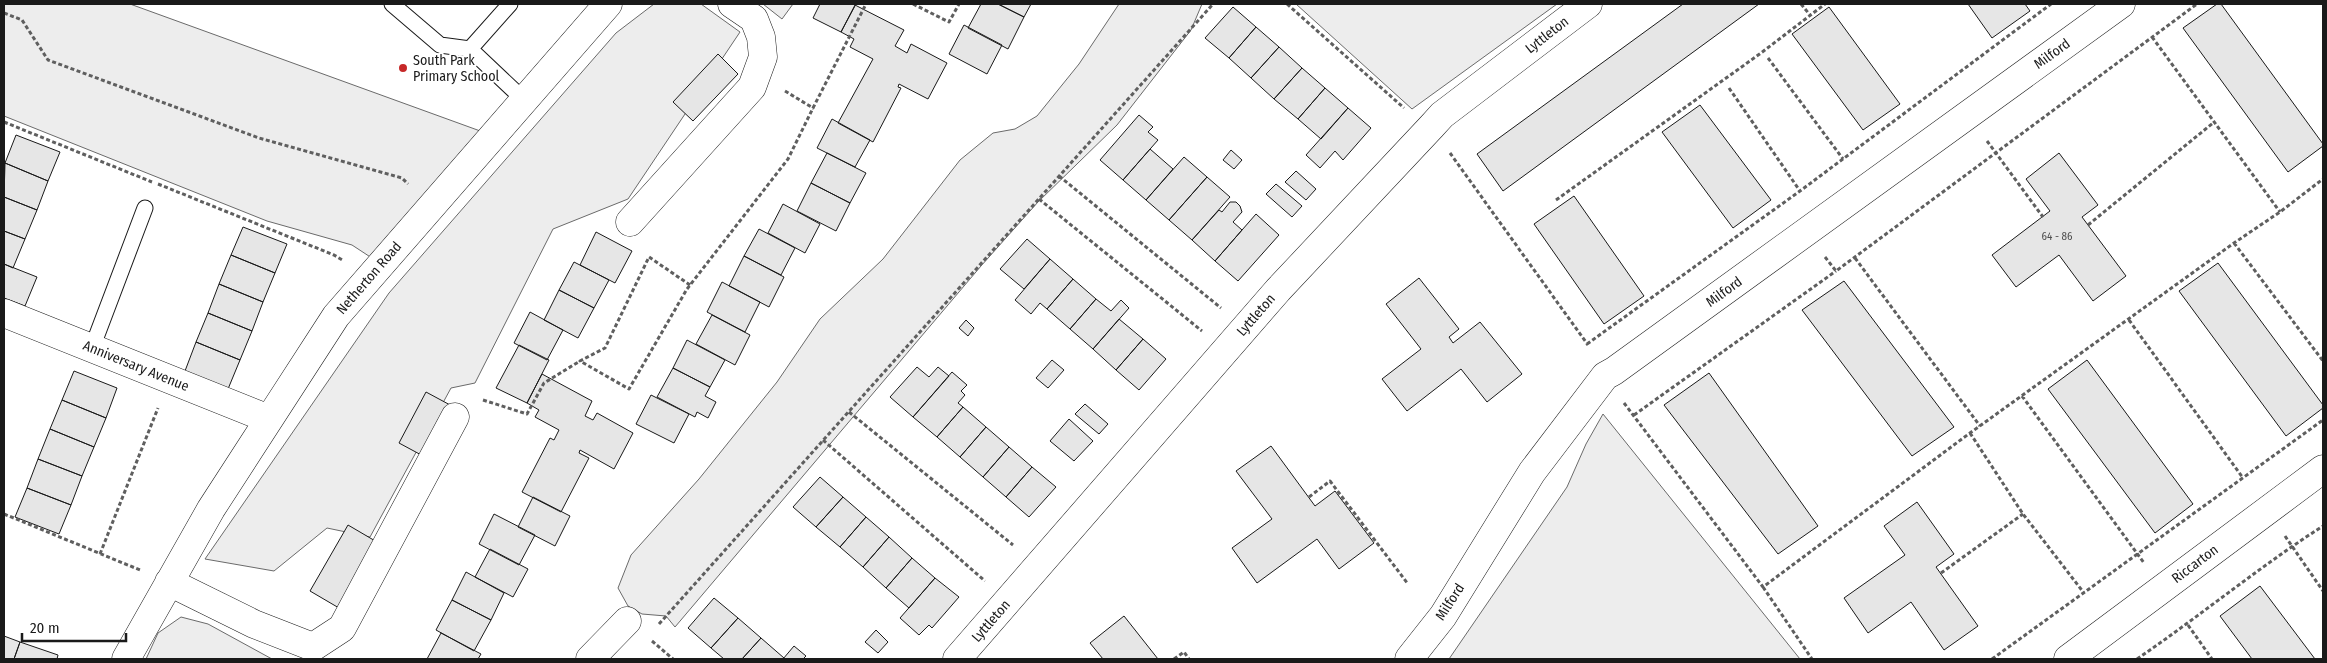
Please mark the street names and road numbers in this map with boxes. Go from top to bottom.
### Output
street label: Lyttleton [1522,13,1572,57]
street label: Milford [2031,35,2073,73]
street label: Netherton Road [333,238,405,318]
street label: Milford [1703,273,1745,311]
street label: Lyttleton [1233,290,1279,340]
street label: Anniversary Avenue [81,337,191,395]
street label: Riccarton [2168,541,2222,587]
street label: Milford [1432,580,1468,624]
street label: Lyttleton [968,596,1014,646]

